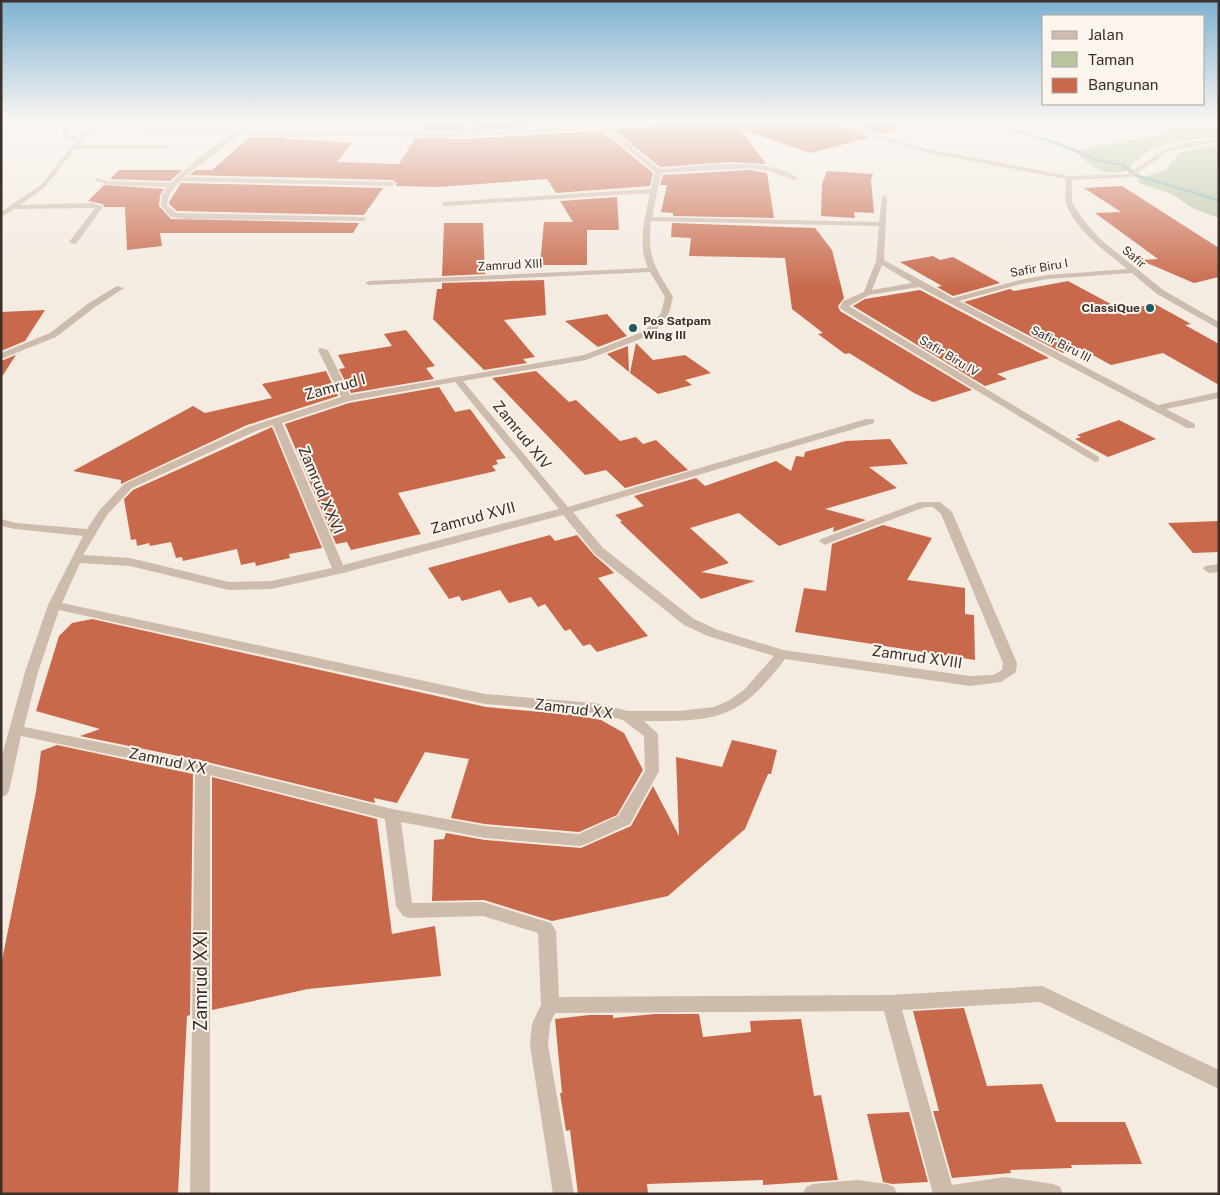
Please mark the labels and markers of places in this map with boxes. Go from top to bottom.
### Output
place label: ClassiQue [1082,301,1140,315]
marker: ClassiQue [1144,302,1156,314]
place label: Pos Satpam Wing III [643,314,711,342]
marker: Pos Satpam Wing III [627,322,639,334]

